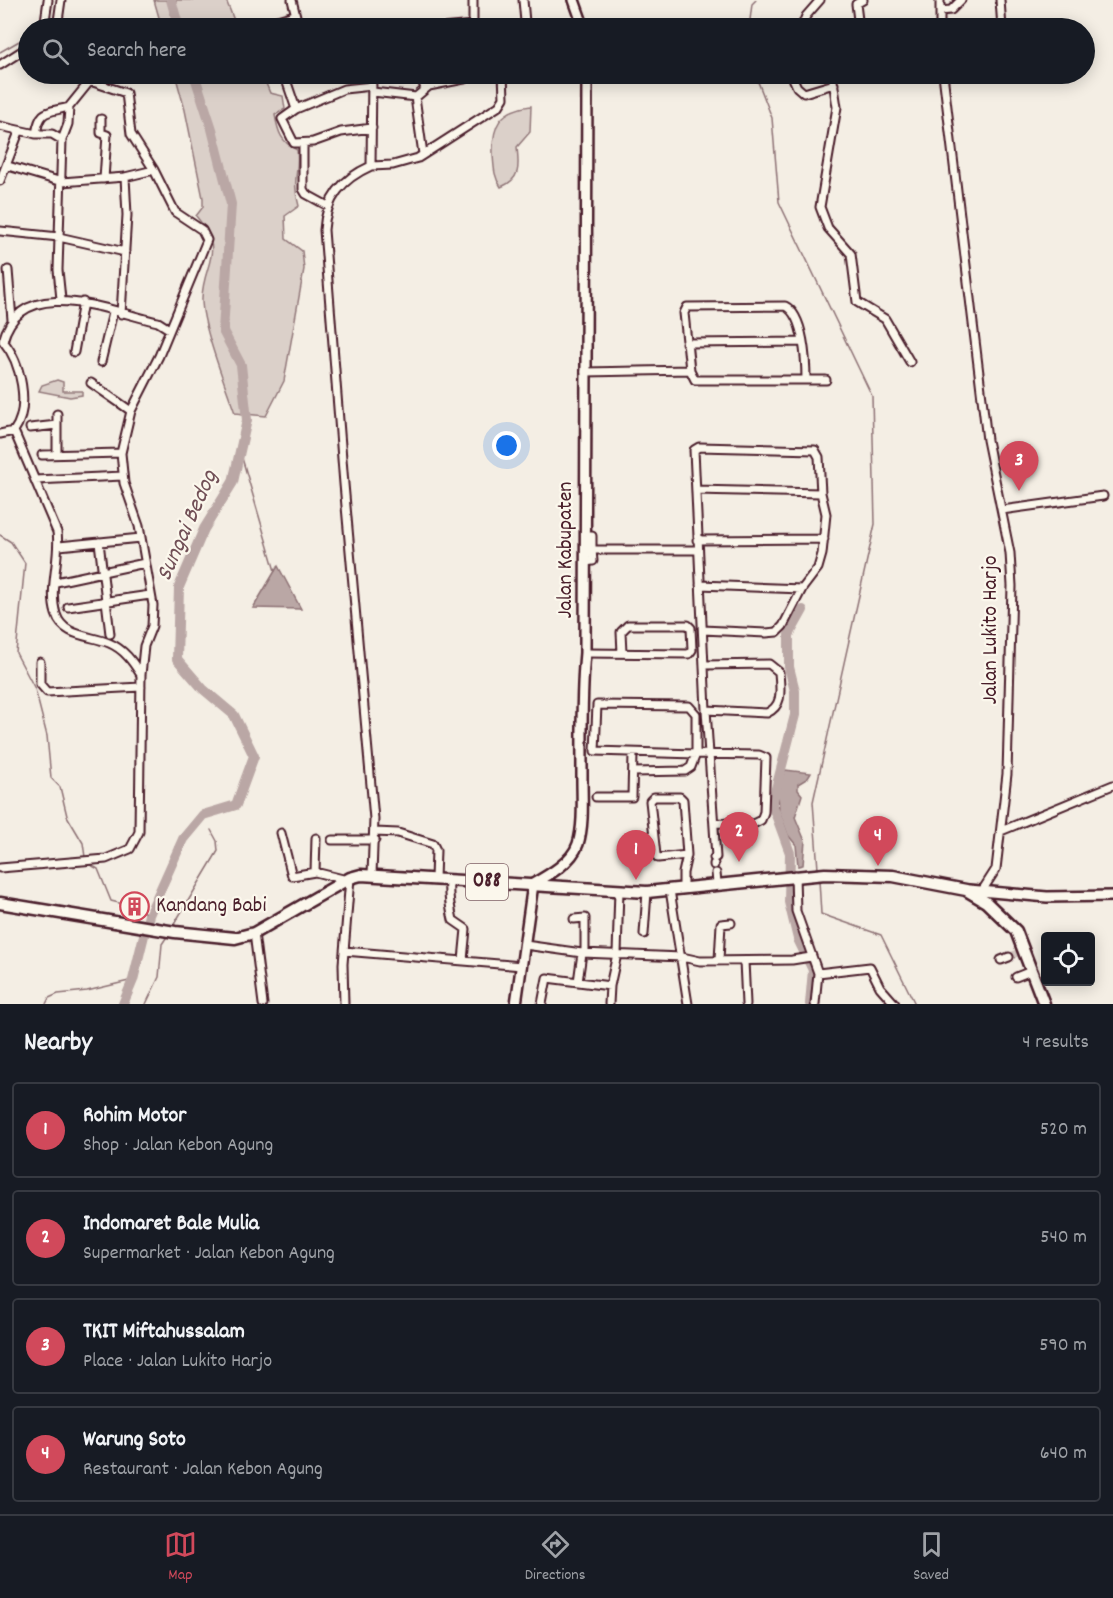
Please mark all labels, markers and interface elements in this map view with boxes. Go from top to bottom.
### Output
search box [18,18,1095,84]
icon: search [39,35,72,68]
text: Search here [87,36,186,67]
your location [492,431,521,460]
pin: 3 [1000,442,1038,491]
water label: Sungai Bedog [148,464,228,587]
street label: Jalan Kabupaten [551,482,582,619]
street label: Jalan Lukito Harjo [976,556,1007,704]
pin: 2 [720,812,758,862]
pin: 4 [858,816,898,866]
pin: 1 [616,830,656,880]
road number: 088 [466,864,508,900]
building icon: Kandang Babi [119,890,151,922]
place label: Kandang Babi [156,891,266,922]
map controls [1041,932,1095,986]
button: locate [1041,932,1095,986]
text: Nearby [24,1025,92,1062]
text: 4 results [1022,1029,1089,1057]
text: Rohim Motor [83,1101,187,1132]
text: 1 [43,1116,48,1144]
text: 520 m [1040,1116,1087,1144]
text: Shop · Jalan Kebon Agung [83,1132,273,1160]
text: Indomaret Bale Mulia [83,1209,259,1240]
text: 2 [41,1224,50,1252]
text: 540 m [1040,1224,1087,1252]
text: Supermarket · Jalan Kebon Agung [83,1240,335,1268]
text: TKIT Miftahussalam [83,1317,245,1348]
text: 3 [41,1332,50,1360]
text: 590 m [1039,1332,1087,1360]
text: Place · Jalan Lukito Harjo [83,1348,272,1376]
text: Warung Soto [83,1425,186,1456]
text: 4 [41,1440,50,1468]
text: 640 m [1040,1440,1087,1468]
text: Restaurant · Jalan Kebon Agung [83,1456,323,1484]
tab: Map [164,1528,197,1587]
tab: Directions [525,1528,585,1587]
tab: Saved [913,1528,949,1587]

